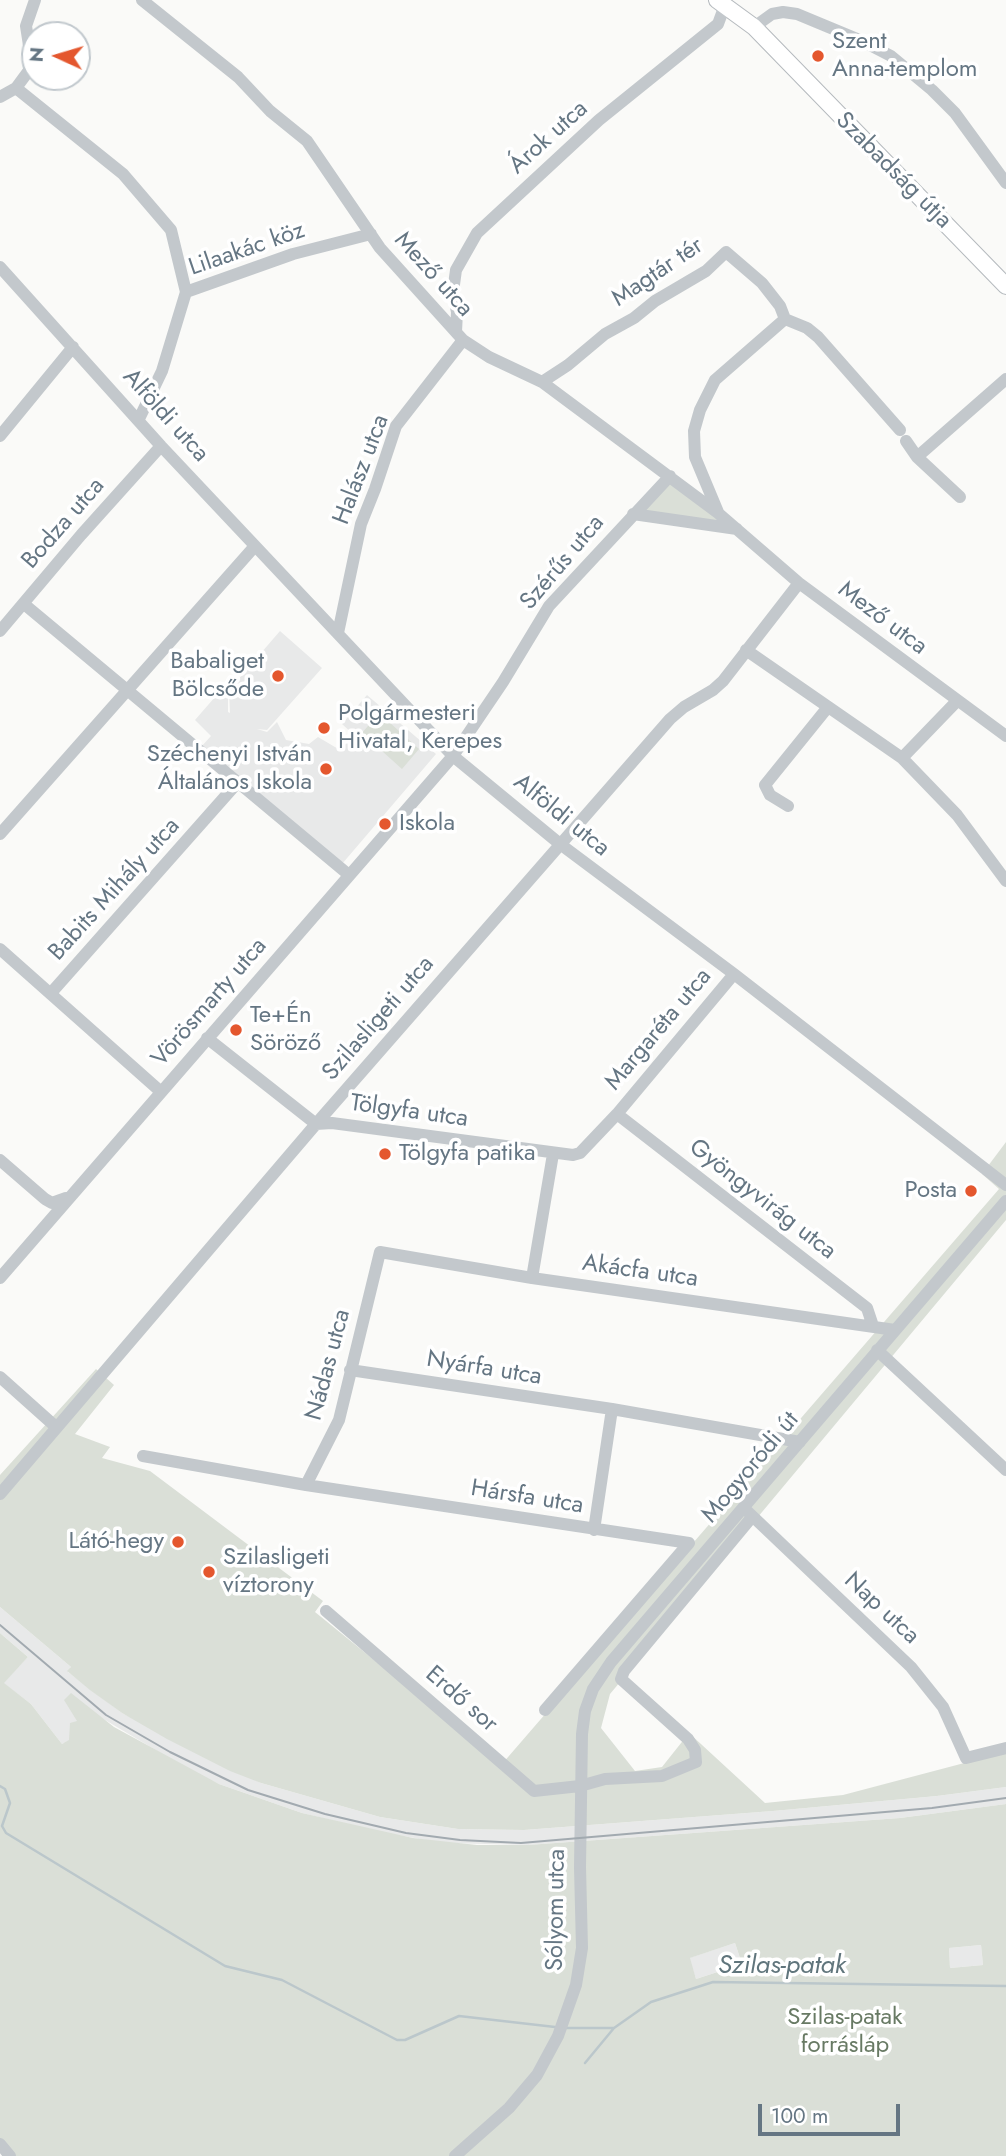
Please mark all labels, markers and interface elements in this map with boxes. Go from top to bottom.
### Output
north arrow [21,21,91,91]
place label: Szent Anna-templom [832,28,977,84]
text: N [23,46,51,63]
marker: Szent Anna-templom [810,48,826,64]
street label: Árok utca [504,95,594,181]
street label: Szabadság útja [829,107,957,235]
street label: Lilaakác köz [185,217,309,283]
street label: Mező utca [387,227,479,323]
street label: Magtár tér [607,232,709,314]
street label: Alföldi utca [116,364,214,468]
street label: Halász utca [328,411,396,529]
street label: Bodza utca [17,473,111,575]
street label: Szérűs utca [515,510,611,616]
street label: Mező utca [832,576,932,662]
place label: Babaliget Bölcsőde [170,648,264,704]
marker: Babaliget Bölcsőde [270,668,286,684]
place label: Polgármesteri Hivatal, Kerepes [338,700,502,756]
marker: Polgármesteri Hivatal, Kerepes [316,720,332,736]
place label: Széchenyi István Általános Iskola [147,741,312,797]
marker: Széchenyi István Általános Iskola [318,761,334,777]
street label: Alföldi utca [507,769,615,863]
place label: Iskola [399,810,455,838]
street label: Babits Mihály utca [43,813,187,967]
marker: Iskola [377,816,393,832]
street label: Vörösmarty utca [146,933,274,1073]
street label: Szilasligeti utca [317,951,441,1087]
street label: Margaréta utca [600,963,718,1097]
place label: Te+Én Söröző [250,1002,321,1058]
marker: Te+Én Söröző [228,1022,244,1038]
street label: Tölgyfa utca [348,1089,470,1135]
street label: Gyöngyvirág utca [683,1134,841,1266]
place label: Tölgyfa patika [399,1140,536,1168]
marker: Tölgyfa patika [377,1146,393,1162]
place label: Posta [904,1177,957,1205]
marker: Posta [963,1183,979,1199]
street label: Akácfa utca [580,1250,700,1294]
street label: Nádas utca [300,1306,358,1424]
street label: Nyárfa utca [424,1346,544,1392]
street label: Mogyoródi út [696,1407,806,1529]
street label: Hársfa utca [469,1475,585,1521]
place label: Látó-hegy [68,1528,164,1556]
marker: Látó-hegy [170,1534,186,1550]
place label: Szilasligeti víztorony [223,1544,330,1600]
marker: Szilasligeti víztorony [201,1564,217,1580]
street label: Nap utca [837,1567,925,1651]
street label: Erdő sor [419,1661,503,1739]
street label: Sólyom utca [542,1849,572,1971]
water label: Szilas-patak [718,1951,846,1983]
park label: Szilas-patak forrásláp [787,2004,903,2060]
scale bar [761,2090,903,2134]
text: 100 m [771,2101,828,2131]

